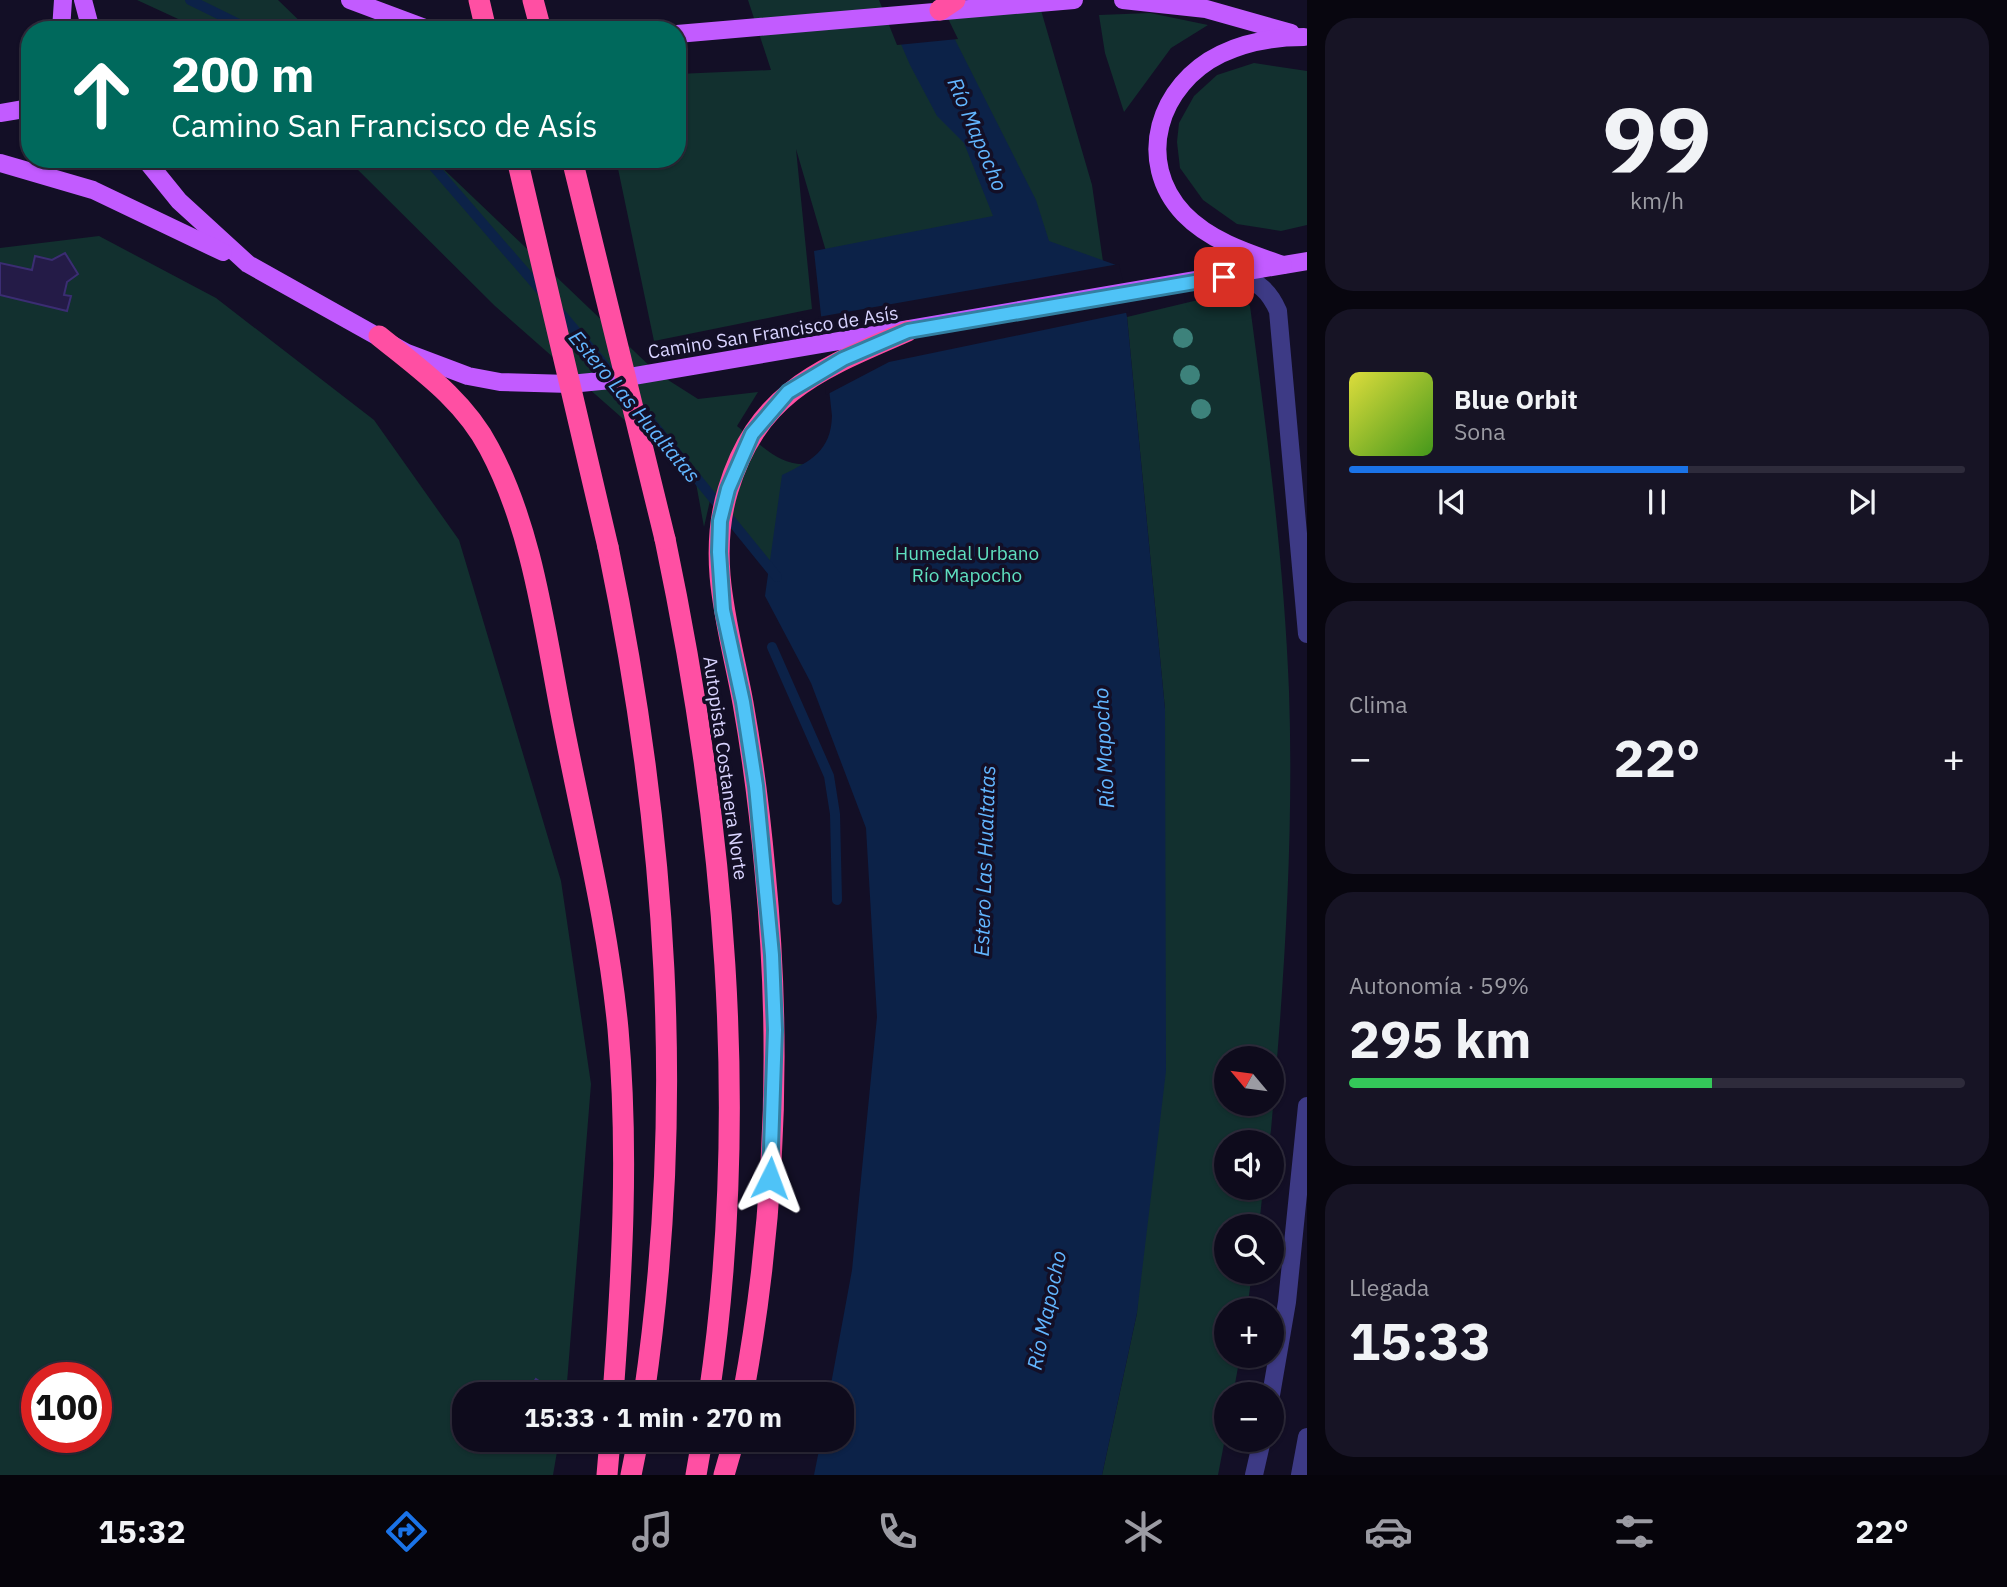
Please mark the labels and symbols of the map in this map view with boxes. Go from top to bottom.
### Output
water label: Río Mapocho [941,73,1015,195]
pin [1194,247,1254,307]
street label: Camino San Francisco de Asís [646,300,900,364]
water label: Estero Las Hualtatas [563,324,707,488]
park label: Humedal Urbano Río Mapocho [895,541,1039,587]
street label: Autopista Costanera Norte [698,655,754,881]
water label: Río Mapocho [1086,687,1120,809]
water label: Estero Las Hualtatas [967,765,1001,957]
north arrow [1214,1046,1284,1116]
position arrow [733,1141,807,1215]
water label: Río Mapocho [1020,1248,1072,1372]
speed limit sign: 100 [21,1362,112,1453]

